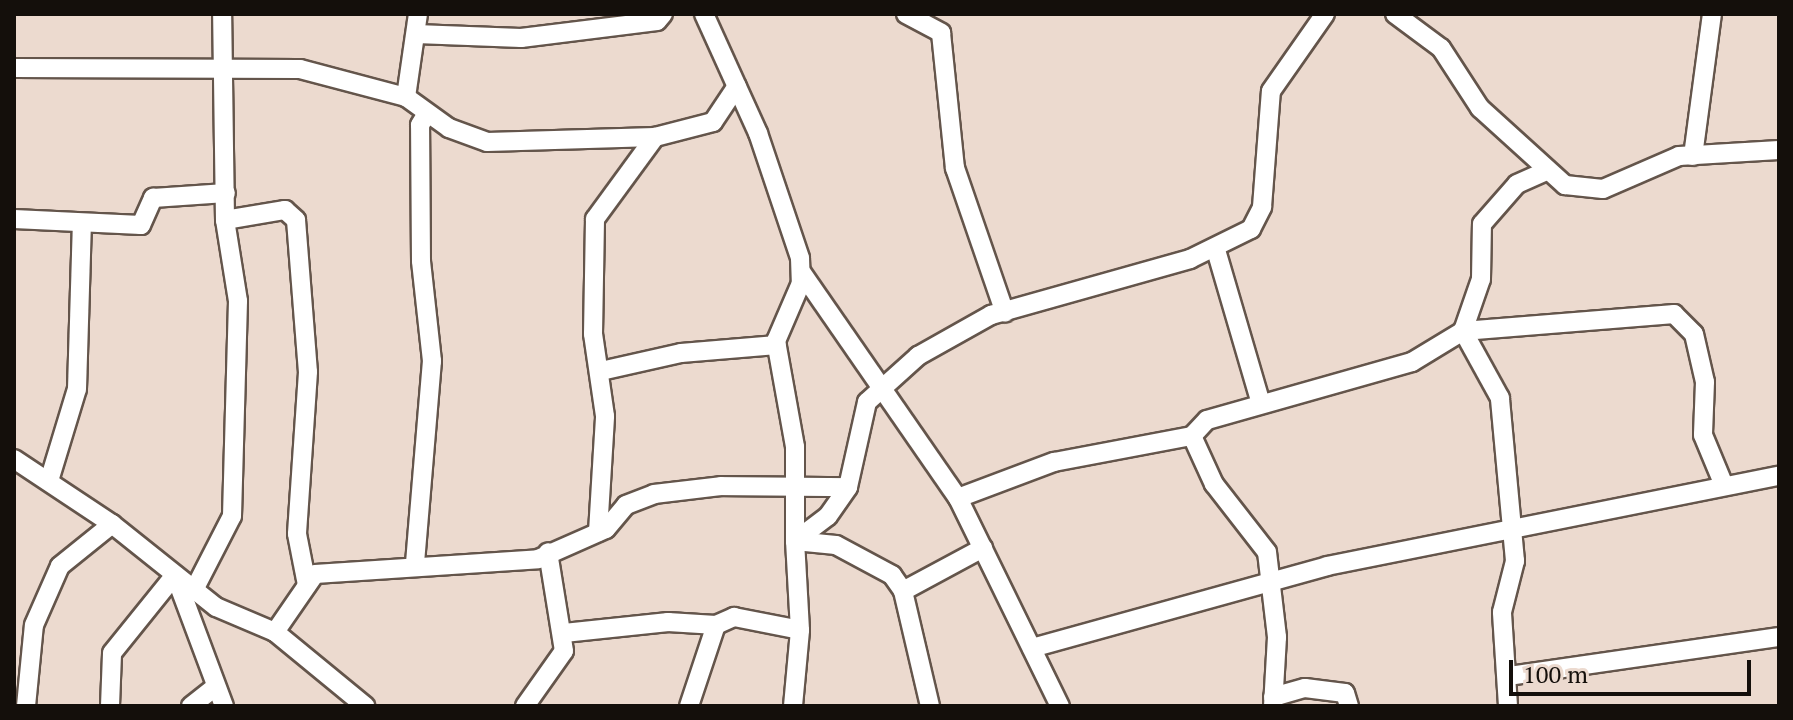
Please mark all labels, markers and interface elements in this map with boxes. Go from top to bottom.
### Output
scale bar [1513,644,1755,694]
text: 100 m [1523,658,1588,690]

